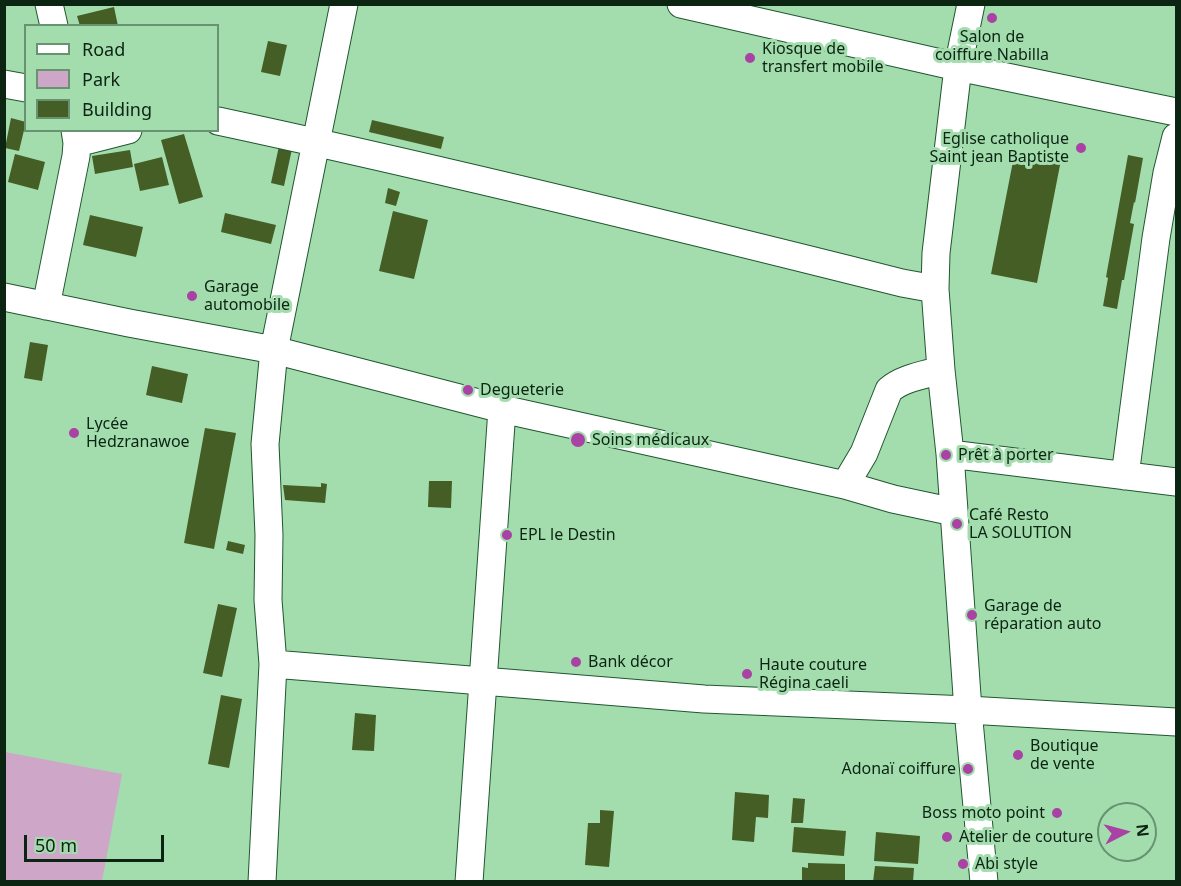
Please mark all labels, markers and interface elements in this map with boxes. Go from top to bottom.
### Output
marker: Salon de coiffure Nabilla [985,11,999,25]
legend [24,24,219,132]
place label: Salon de coiffure Nabilla [935,27,1049,65]
text: Road [82,37,125,61]
place label: Kiosque de transfert mobile [762,39,883,77]
marker: Kiosque de transfert mobile [743,51,757,65]
text: Park [82,67,120,91]
text: Building [82,97,152,121]
place label: Eglise catholique Saint jean Baptiste [930,129,1069,167]
marker: Eglise catholique Saint jean Baptiste [1074,141,1088,155]
place label: Garage automobile [204,277,290,315]
marker: Garage automobile [185,289,199,303]
place label: Degueterie [480,380,564,400]
marker: Degueterie [461,383,475,397]
place label: Lycée Hedzranawoe [86,414,190,452]
marker: Lycée Hedzranawoe [67,426,81,440]
place label: Soins médicaux [592,430,709,450]
marker: Soins médicaux [569,431,587,449]
place label: Prêt à porter [958,445,1054,465]
marker: Prêt à porter [939,448,953,462]
place label: Café Resto LA SOLUTION [969,505,1072,543]
marker: Café Resto LA SOLUTION [950,517,964,531]
place label: EPL le Destin [519,525,616,545]
marker: EPL le Destin [500,528,514,542]
place label: Garage de réparation auto [984,596,1101,634]
marker: Garage de réparation auto [965,608,979,622]
place label: Bank décor [588,652,673,672]
marker: Bank décor [569,655,583,669]
place label: Haute couture Régina caeli [759,655,867,693]
marker: Haute couture Régina caeli [740,667,754,681]
place label: Boutique de vente [1030,736,1099,774]
marker: Boutique de vente [1011,748,1025,762]
place label: Adonaï coiffure [841,759,956,779]
marker: Adonaï coiffure [961,762,975,776]
north arrow [1097,802,1157,862]
place label: Boss moto point [922,803,1045,823]
marker: Boss moto point [1050,806,1064,820]
scale bar [27,823,166,861]
text: N [1131,823,1155,838]
place label: Atelier de couture [959,827,1093,847]
marker: Atelier de couture [940,830,954,844]
text: 50 m [35,833,77,857]
place label: Abi style [975,854,1038,874]
marker: Abi style [956,857,970,871]

